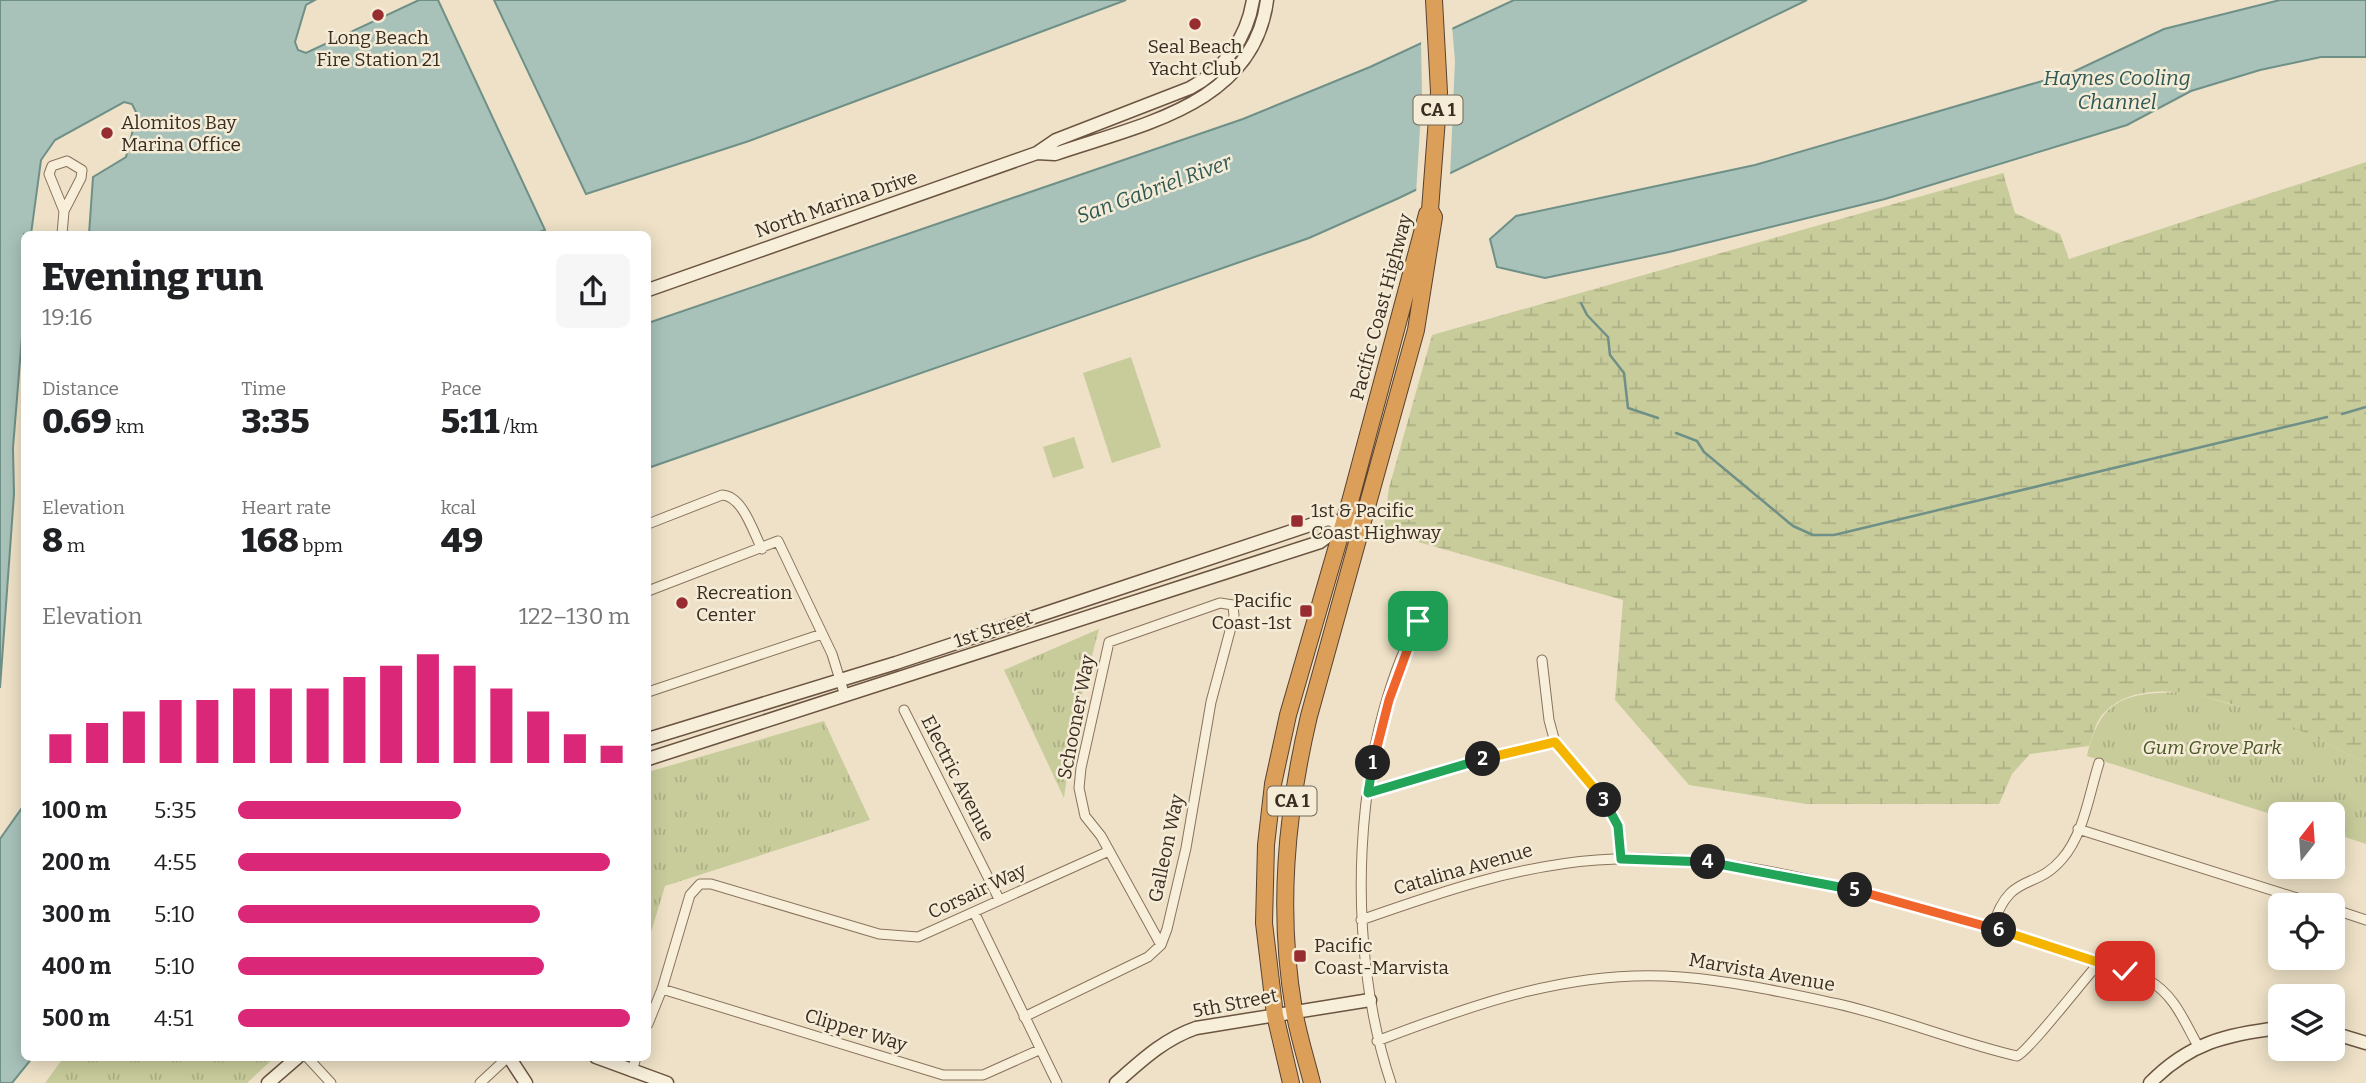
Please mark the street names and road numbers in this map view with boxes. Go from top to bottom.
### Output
road number: CA 1 [1414,96,1462,124]
street label: North Marina Drive [752,165,920,243]
street label: Pacific Coast Highway [1345,210,1417,403]
street label: 1st Street [951,605,1035,652]
street label: Schooner Way [1053,652,1100,781]
street label: Electric Avenue [916,711,1000,845]
road number: CA 1 [1268,786,1316,816]
street label: Galleon Way [1143,791,1189,904]
street label: Catalina Avenue [1391,838,1535,900]
street label: Corsair Way [924,858,1031,924]
street label: Marvista Avenue [1687,948,1837,996]
street label: 5th Street [1191,983,1280,1023]
street label: Clipper Way [802,1004,911,1057]

